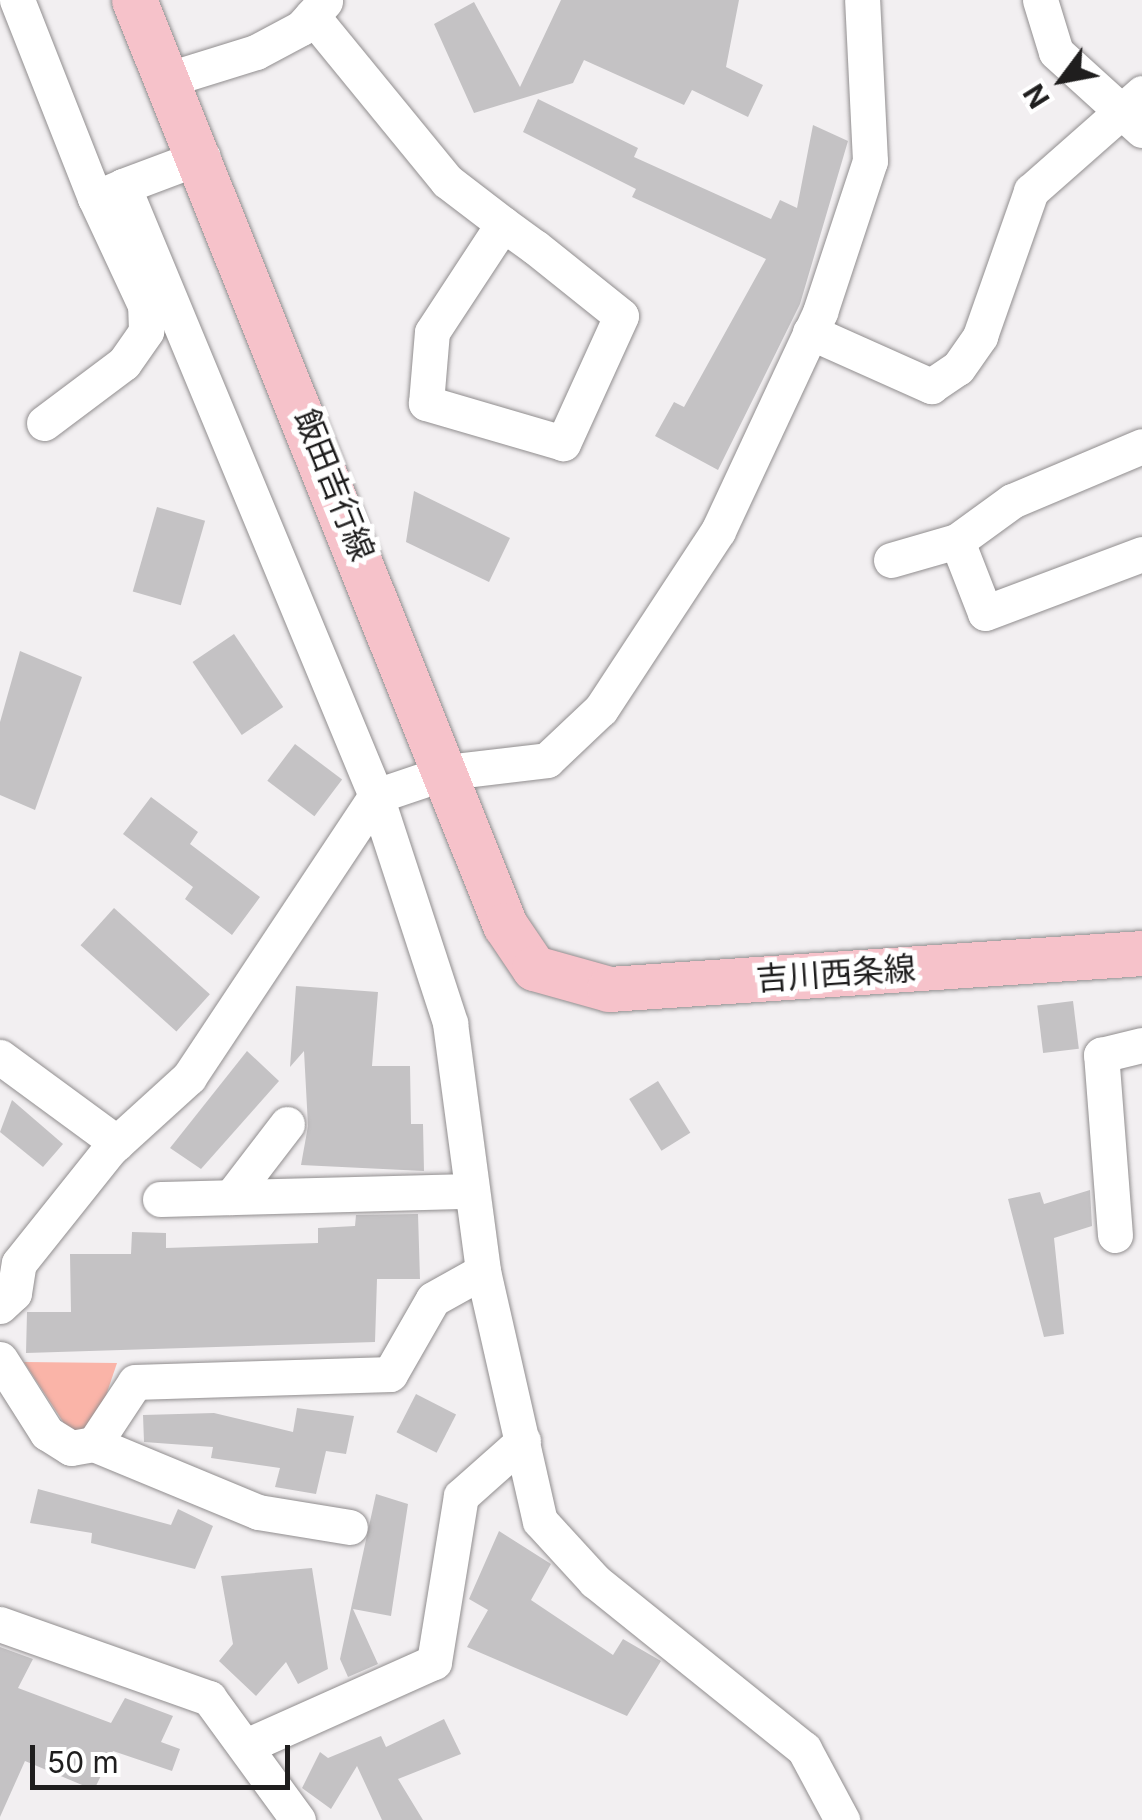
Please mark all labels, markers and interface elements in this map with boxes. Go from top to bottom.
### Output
north arrow [1012,30,1112,130]
text: N [1016,78,1057,114]
street label: 飯田吉行線 [286,404,382,566]
street label: 吉川西条線 [755,949,917,999]
scale bar [35,1725,295,1787]
text: 50 m [47,1744,119,1780]

